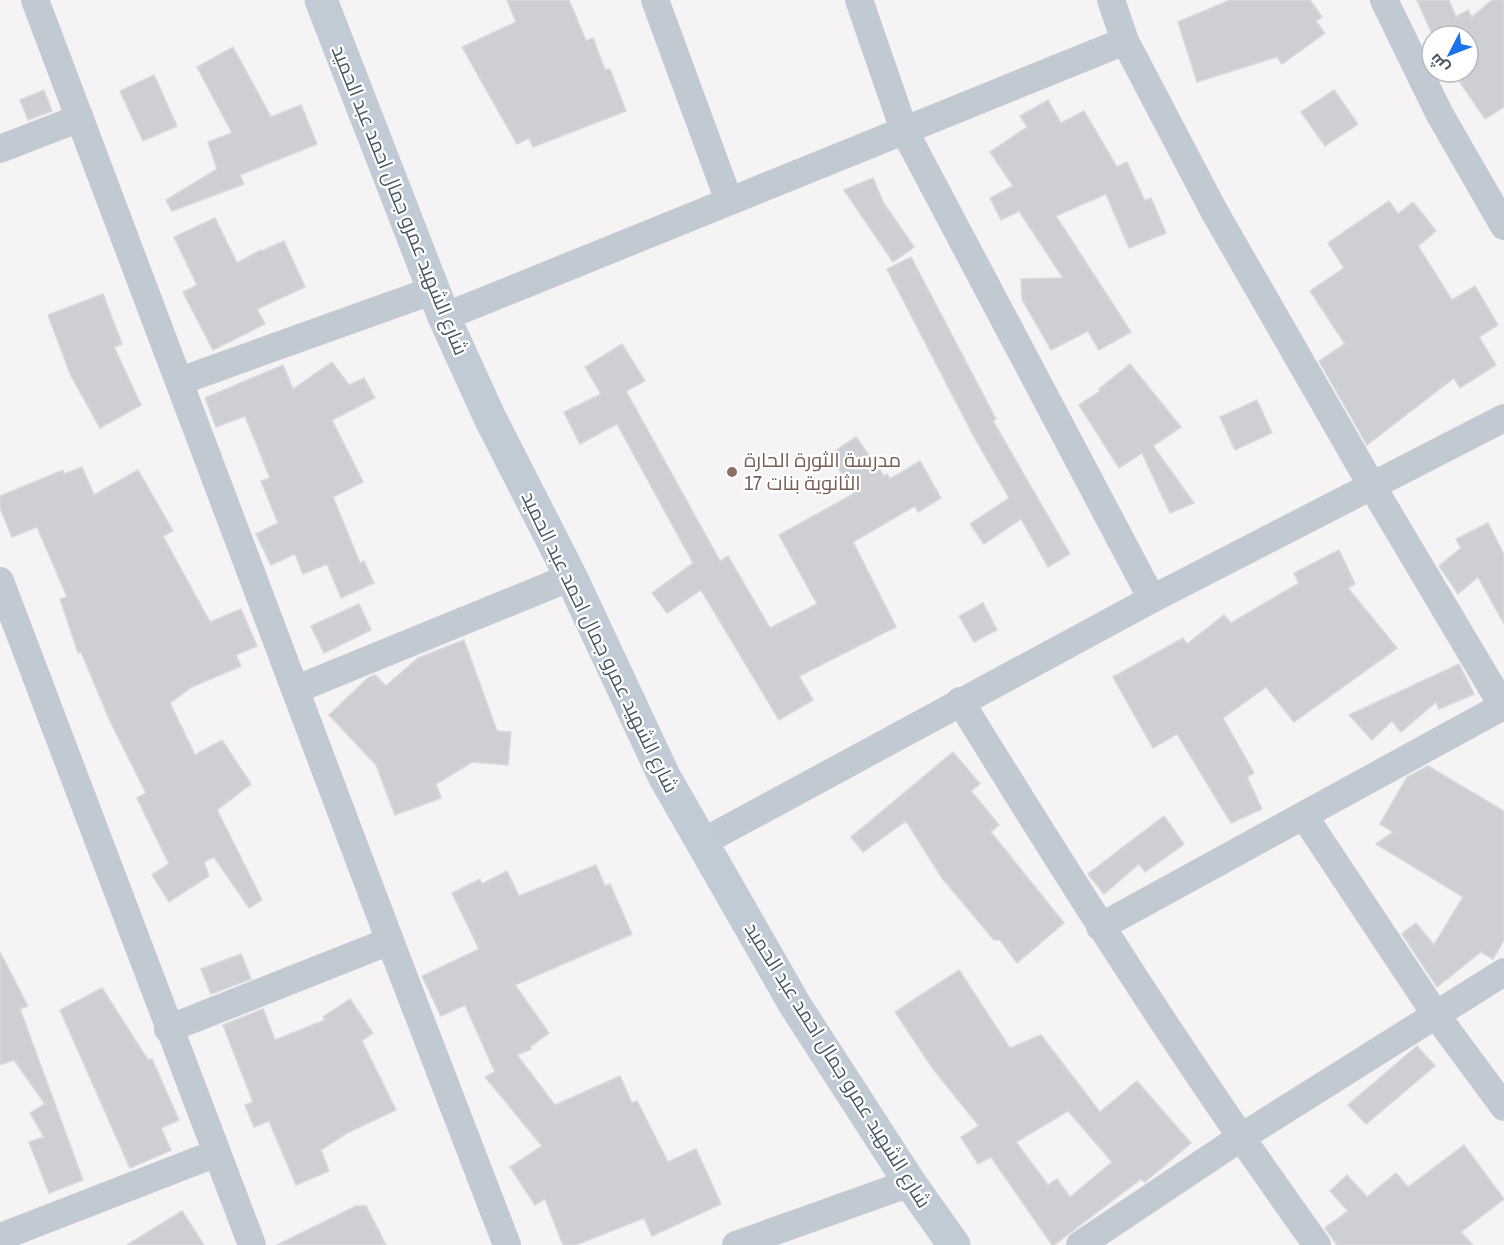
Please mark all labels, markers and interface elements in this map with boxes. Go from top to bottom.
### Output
north arrow [1420,24,1480,84]
street label: شارع الشهيد عمرو جمال احمد عبد الحميد [325,41,475,359]
text: ش [1424,49,1454,79]
place label: مدرسة الثورة الحارة 17 الثانوية بنات [744,446,901,496]
marker: مدرسة الثورة الحارة 17 الثانوية بنات [725,465,739,479]
street label: شارع الشهيد عمرو جمال احمد عبد الحميد [515,487,685,797]
street label: شارع الشهيد عمرو جمال احمد عبد الحميد [738,917,938,1213]

